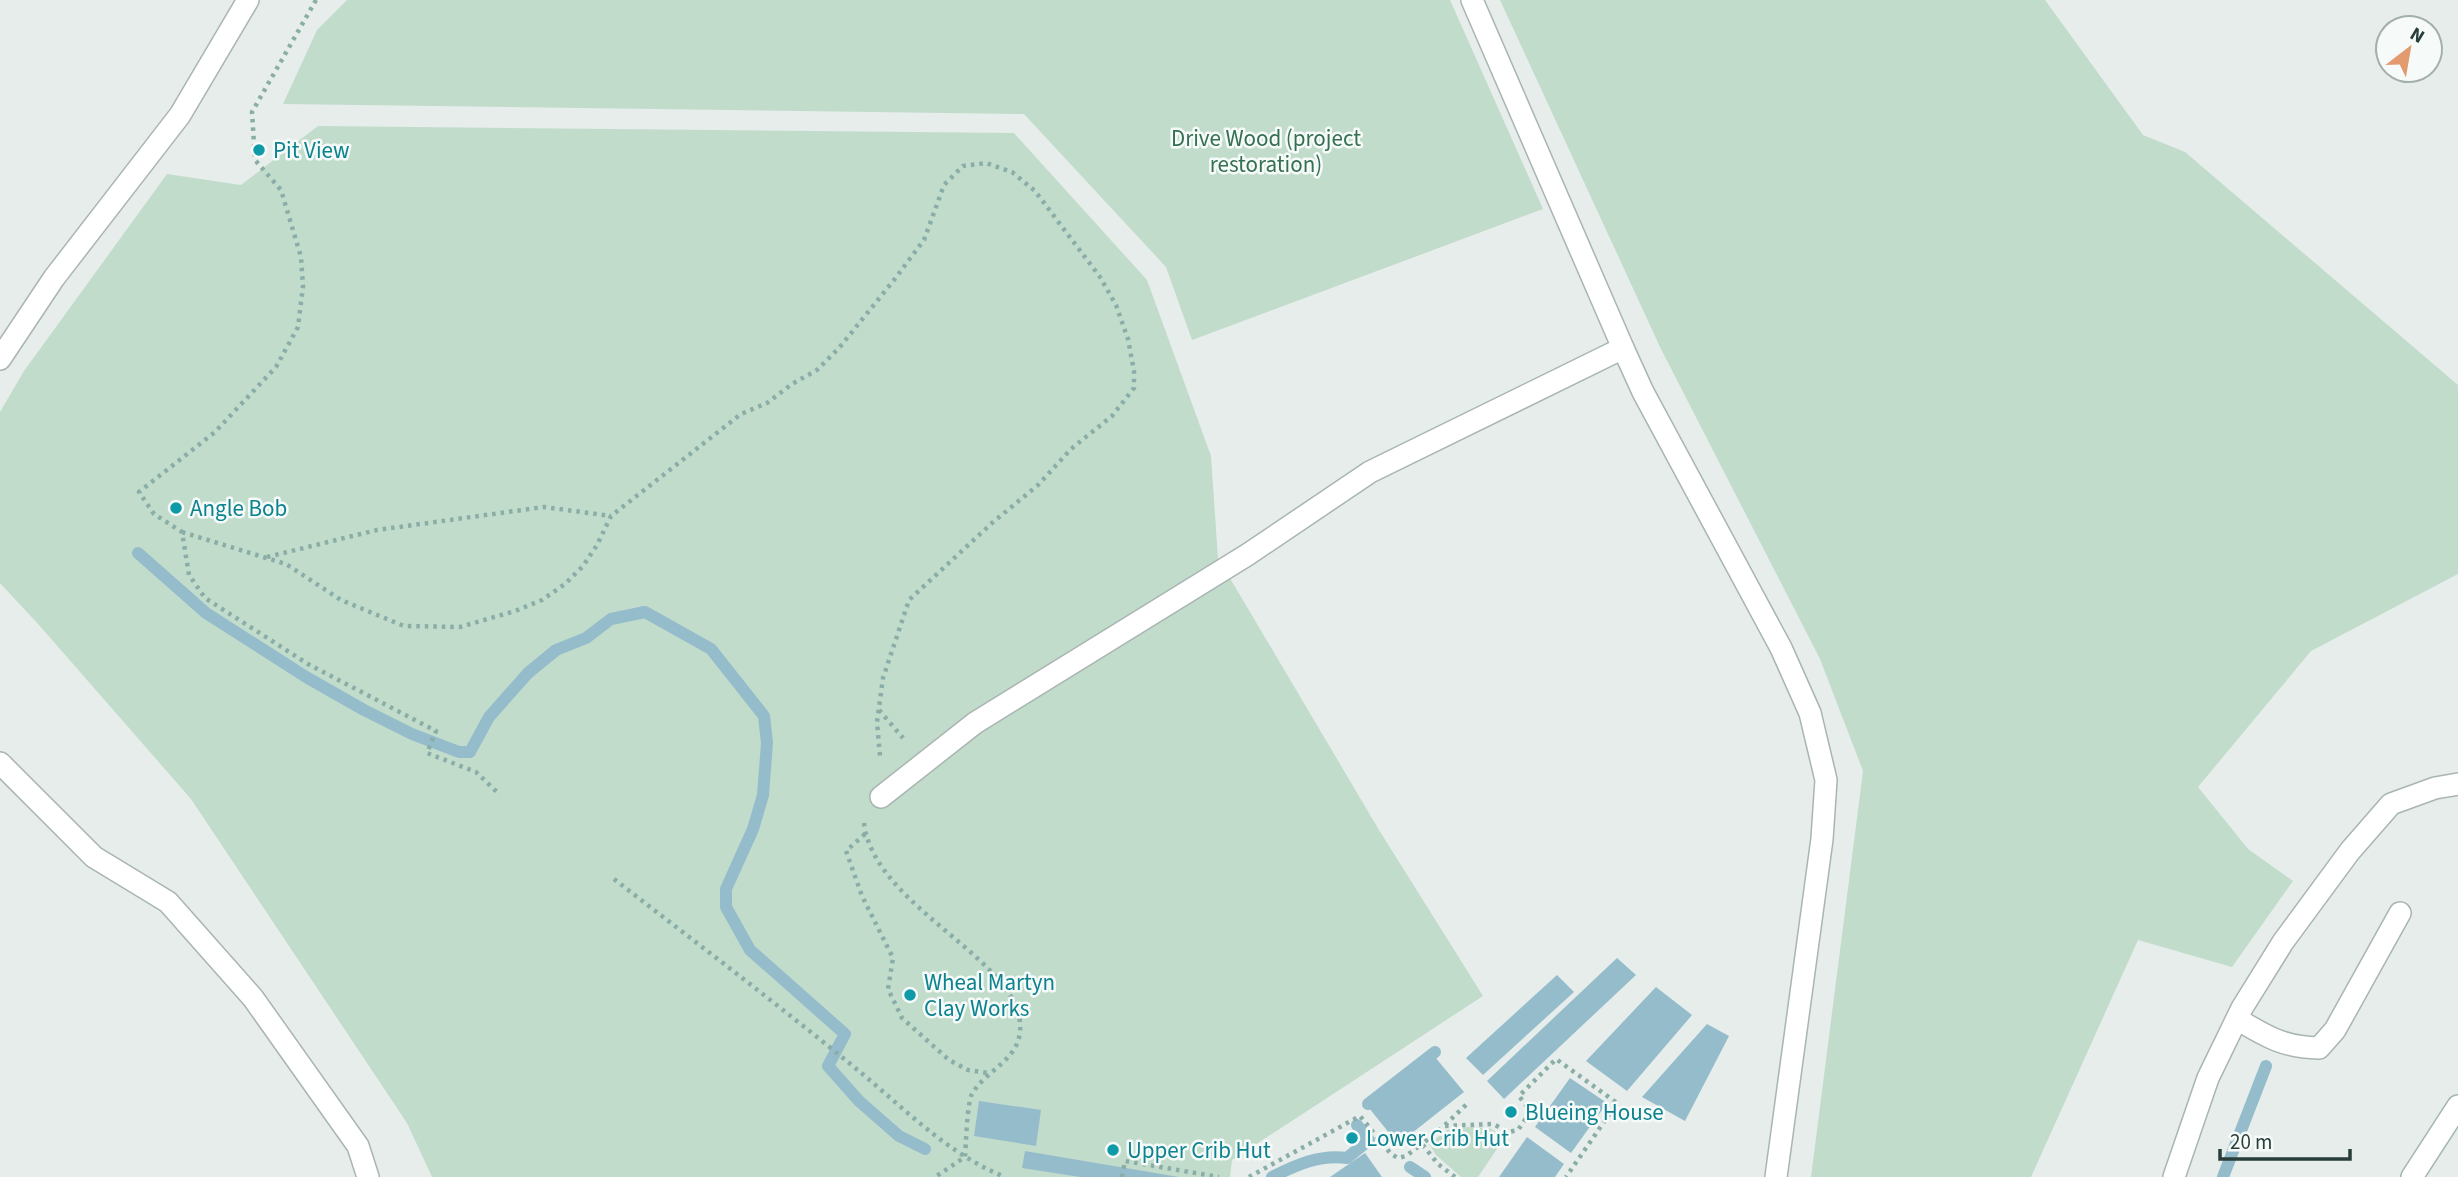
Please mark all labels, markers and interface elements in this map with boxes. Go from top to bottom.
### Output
north arrow [2374,14,2444,84]
text: N [2405,21,2429,51]
park label: Drive Wood (project restoration) [1171,122,1361,181]
place label: Pit View [273,134,350,167]
marker: Pit View [251,142,267,158]
place label: Angle Bob [190,492,287,525]
marker: Angle Bob [168,500,184,516]
place label: Wheal Martyn Clay Works [924,966,1055,1025]
marker: Wheal Martyn Clay Works [902,987,918,1003]
place label: Blueing House [1525,1096,1664,1129]
marker: Blueing House [1503,1104,1519,1120]
scale bar [2220,1118,2350,1162]
place label: Lower Crib Hut [1366,1122,1509,1155]
text: 20 m [2230,1127,2272,1157]
marker: Lower Crib Hut [1344,1130,1360,1146]
place label: Upper Crib Hut [1127,1134,1271,1167]
marker: Upper Crib Hut [1105,1142,1121,1158]

